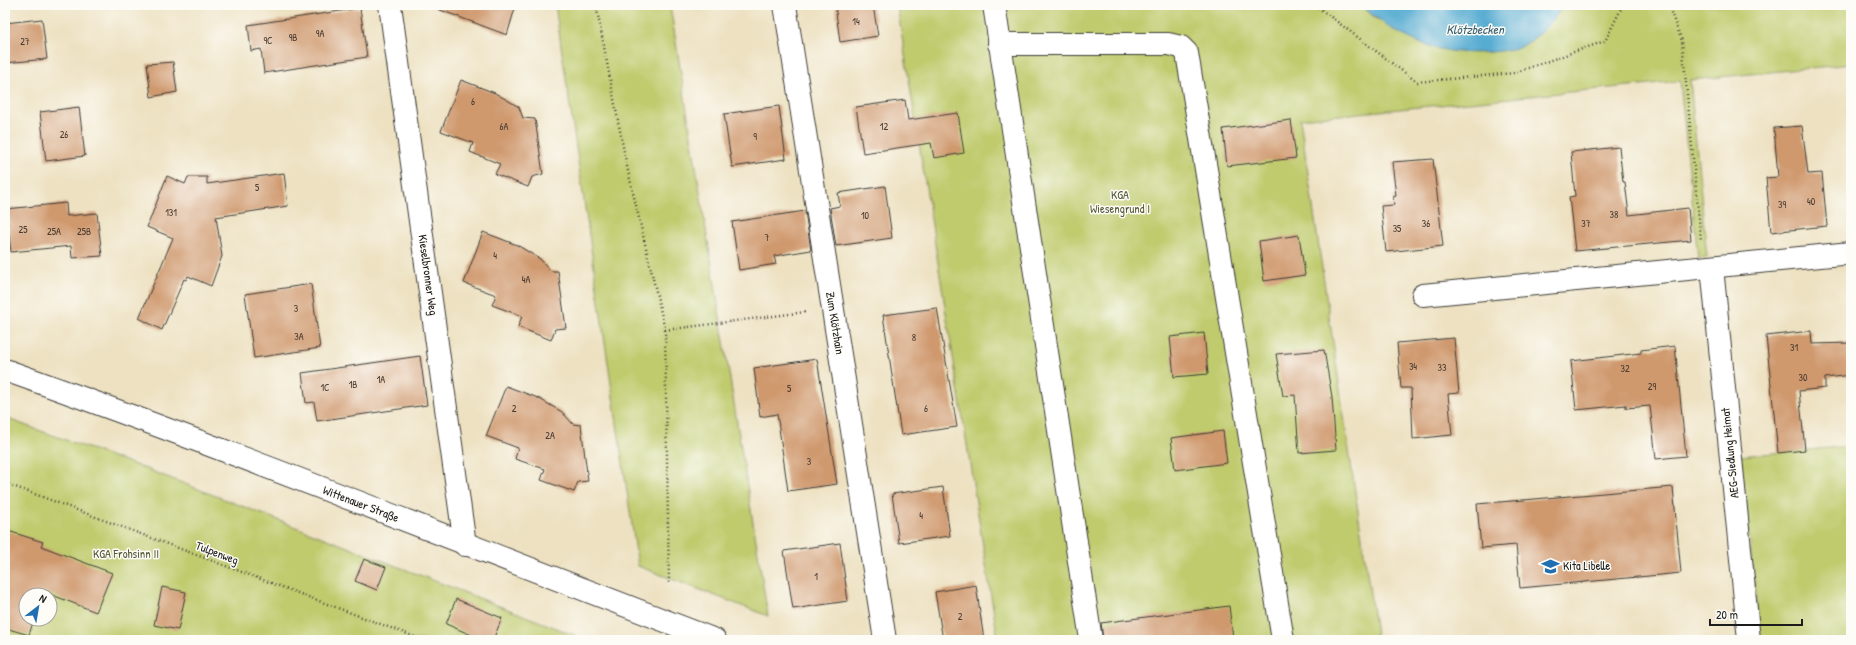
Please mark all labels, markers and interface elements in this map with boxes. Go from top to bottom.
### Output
house number: 14 [852,15,860,28]
water label: Klötzbecken [1446,20,1505,38]
house number: 9A [316,27,324,40]
house number: 9B [289,31,297,44]
house number: 9C [263,34,273,47]
house number: 27 [20,35,30,48]
house number: 6 [471,95,475,108]
house number: 6A [500,120,509,133]
house number: 12 [880,120,888,133]
house number: 26 [60,128,68,141]
house number: 9 [753,130,757,143]
house number: 5 [255,181,260,194]
park label: KGA Wiesengrund I [1090,186,1150,217]
house number: 40 [1807,195,1816,208]
house number: 39 [1778,198,1786,211]
house number: 131 [165,206,177,219]
house number: 38 [1610,208,1618,221]
house number: 10 [861,209,870,222]
house number: 36 [1422,217,1430,230]
house number: 37 [1581,217,1591,230]
house number: 35 [1393,222,1402,235]
house number: 25 [19,223,28,236]
house number: 25A [47,225,61,238]
house number: 25B [77,225,91,238]
house number: 7 [765,231,770,244]
street label: Kieselbronner Weg [414,234,443,316]
house number: 4 [493,249,497,262]
house number: 4A [522,273,530,286]
street label: Zum Klötzhain [822,290,849,355]
house number: 3 [294,302,299,315]
house number: 3A [294,330,304,343]
house number: 8 [912,331,916,344]
house number: 31 [1790,341,1798,354]
house number: 34 [1409,360,1417,373]
house number: 33 [1438,361,1447,374]
house number: 32 [1620,362,1630,375]
house number: 30 [1799,371,1808,384]
house number: 1A [377,373,385,386]
house number: 1B [349,378,357,391]
house number: 29 [1648,380,1657,393]
house number: 1C [320,381,330,394]
house number: 5 [787,382,792,395]
house number: 2 [512,402,517,415]
house number: 6 [924,402,928,415]
street label: AEG-Siedlung Heimat [1716,406,1743,499]
house number: 2A [545,429,555,442]
house number: 3 [807,455,812,468]
street label: Wittenauer Straße [321,481,402,526]
house number: 4 [919,509,923,522]
street label: Tulpenweg [193,537,241,568]
park label: KGA Frohsinn II [93,545,159,562]
school or university icon: Kita Libelle [1540,556,1560,576]
place label: Kita Libelle [1563,557,1611,574]
house number: 1 [814,570,818,583]
north arrow [18,587,58,627]
text: N [37,591,49,606]
scale bar [1710,601,1802,627]
text: 20 m [1716,606,1738,623]
house number: 2 [958,610,963,623]

